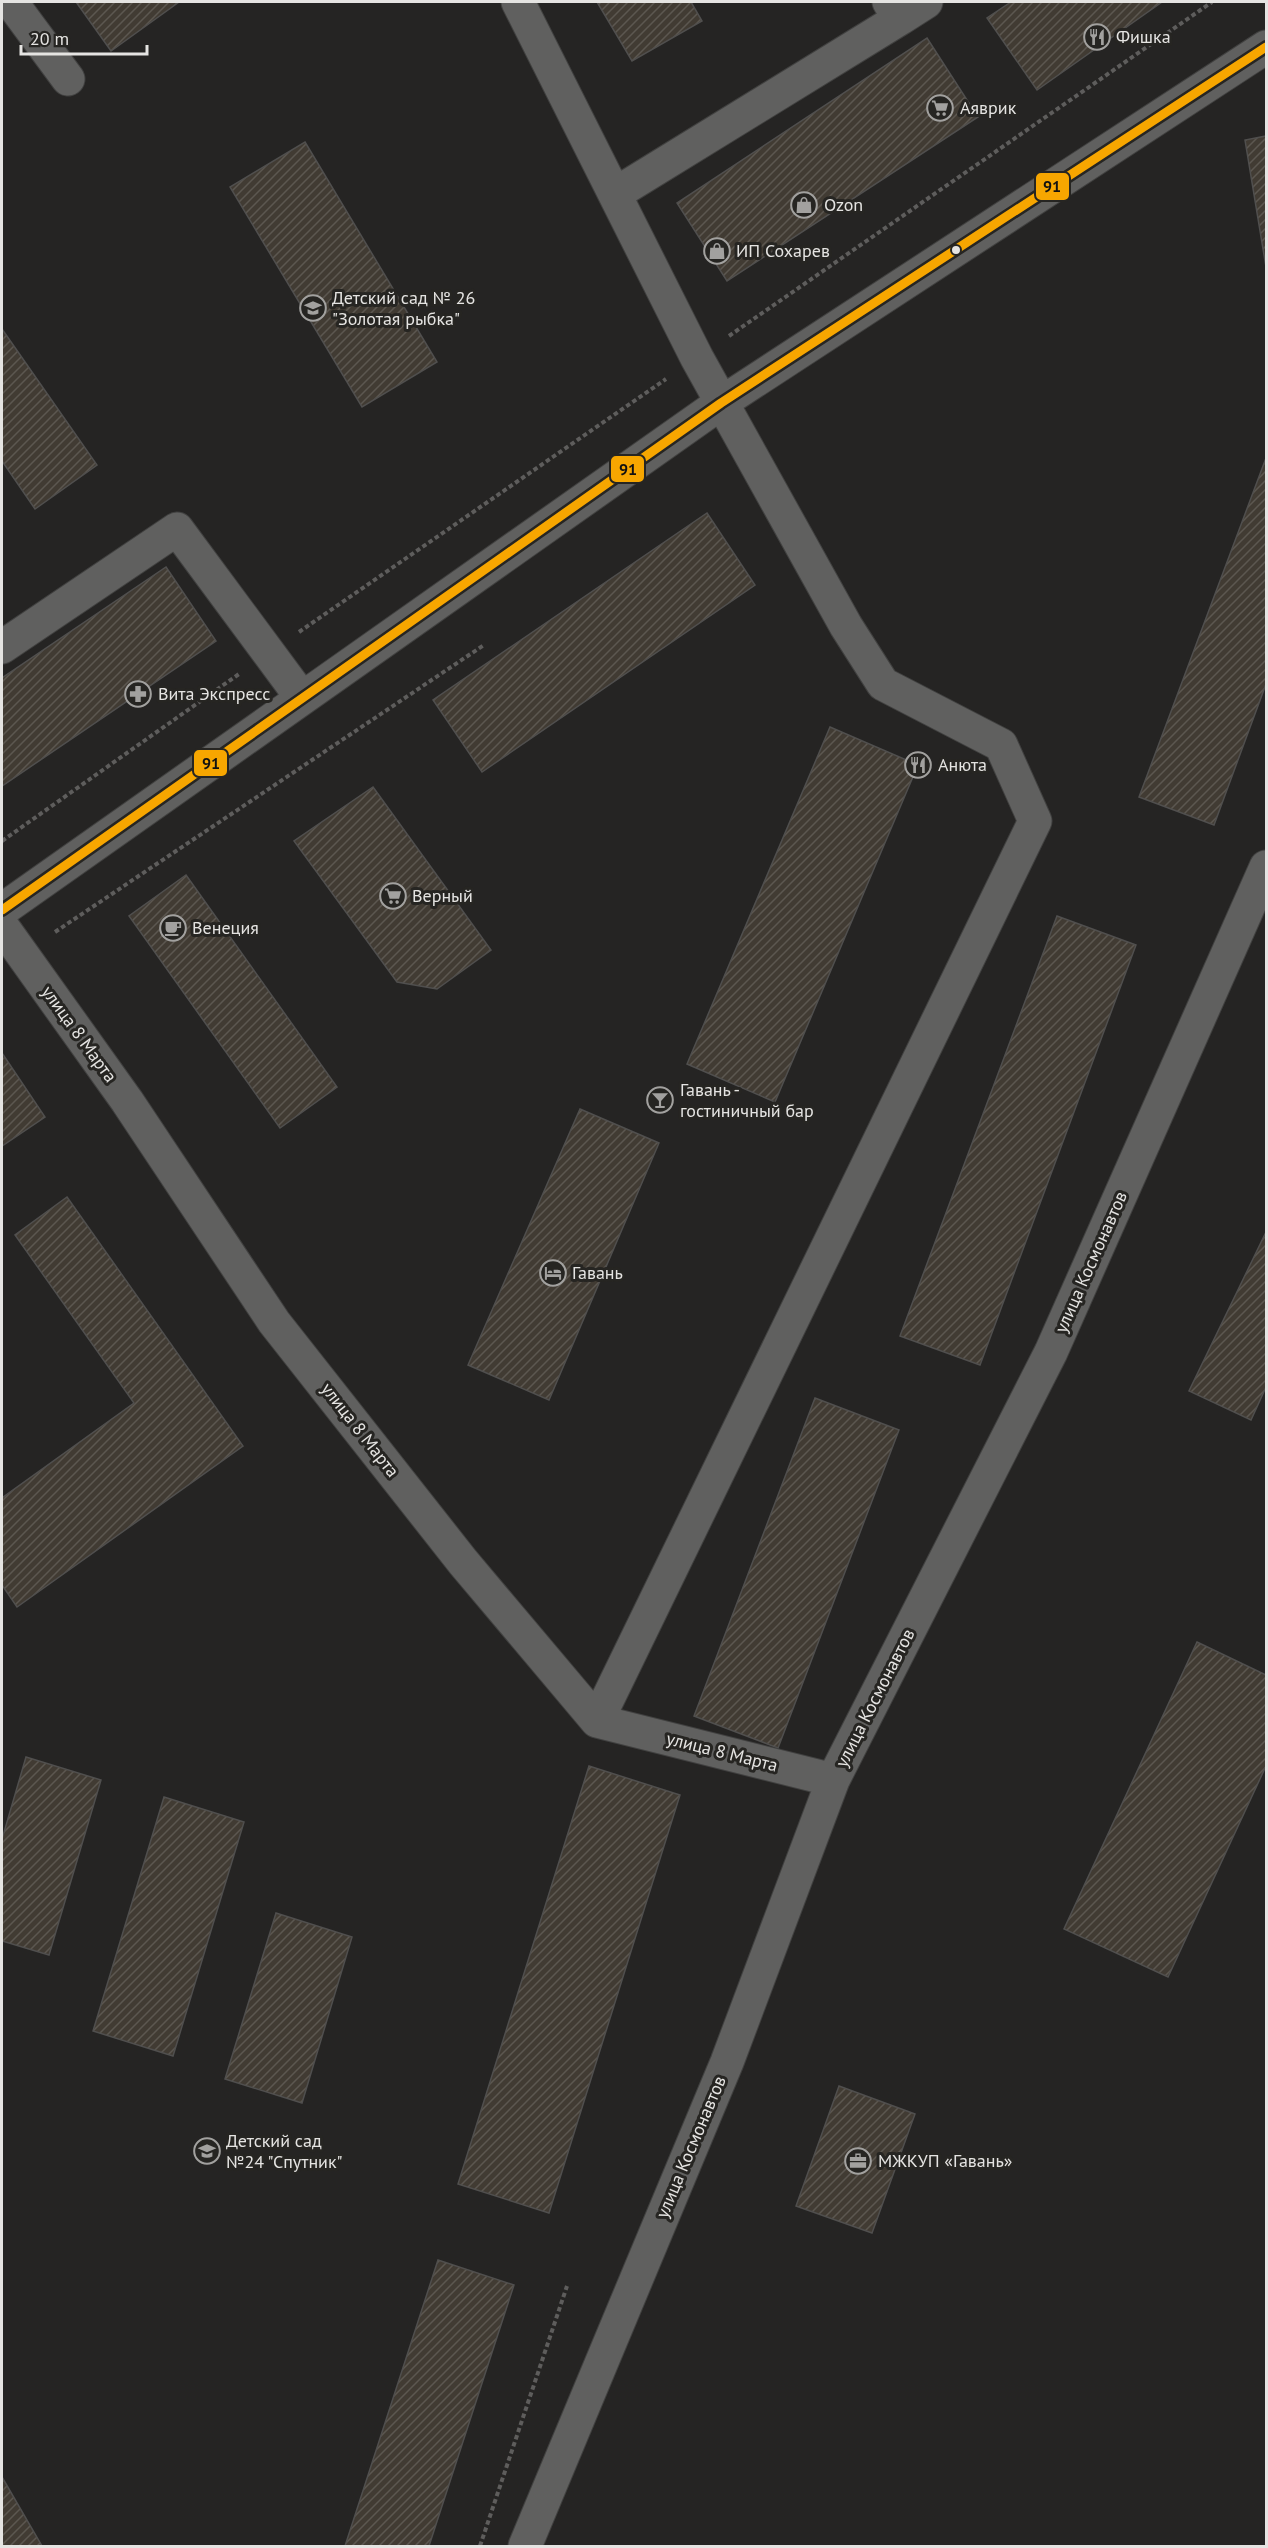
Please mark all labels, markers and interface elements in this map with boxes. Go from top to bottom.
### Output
scale bar [21,18,147,56]
restaurant icon: Фишка [1082,22,1112,52]
place label: Фишка [1116,25,1171,48]
text: 20 m [30,27,69,50]
supermarket icon: Аяврик [925,93,955,123]
place label: Аяврик [960,96,1017,119]
line badge: 91 [1035,172,1070,201]
text: 91 [1043,176,1061,196]
shop icon: Ozon [789,190,819,220]
place label: Ozon [824,193,863,216]
shop icon: ИП Сохарев [702,236,732,266]
place label: ИП Сохарев [736,239,830,262]
unlabelled marker [950,244,962,256]
place label: Детский сад № 26 "Золотая рыбка" [332,286,475,330]
school or university icon: Детский сад № 26 "Золотая рыбка" [298,293,328,323]
line badge: 91 [610,455,645,483]
text: 91 [619,459,637,479]
pharmacy icon: Вита Экспресс [123,679,153,709]
place label: Вита Экспресс [158,682,270,705]
line badge: 91 [193,749,228,777]
restaurant icon: Анюта [903,750,933,780]
text: 91 [202,753,220,773]
place label: Анюта [938,753,987,776]
supermarket icon: Верный [378,881,408,911]
place label: Верный [412,884,473,907]
cafe icon: Венеция [158,913,188,943]
place label: Венеция [192,916,259,939]
street label: улица 8 Марта [37,981,122,1087]
place label: Гавань - гостиничный бар [680,1078,814,1122]
bar icon: Гавань - гостиничный бар [645,1085,675,1115]
street label: улица Космонавтов [1049,1187,1132,1336]
hotel icon: Гавань [538,1258,568,1288]
place label: Гавань [572,1261,623,1284]
street label: улица 8 Марта [316,1378,405,1482]
street label: улица Космонавтов [830,1625,919,1771]
street label: улица 8 Марта [664,1727,780,1776]
street label: улица Космонавтов [650,2072,731,2222]
place label: Детский сад №24 "Спутник" [226,2129,343,2173]
school or university icon: Детский сад №24 "Спутник" [192,2136,222,2166]
office icon: МЖКУП «Гавань» [843,2146,873,2176]
place label: МЖКУП «Гавань» [878,2149,1012,2172]

